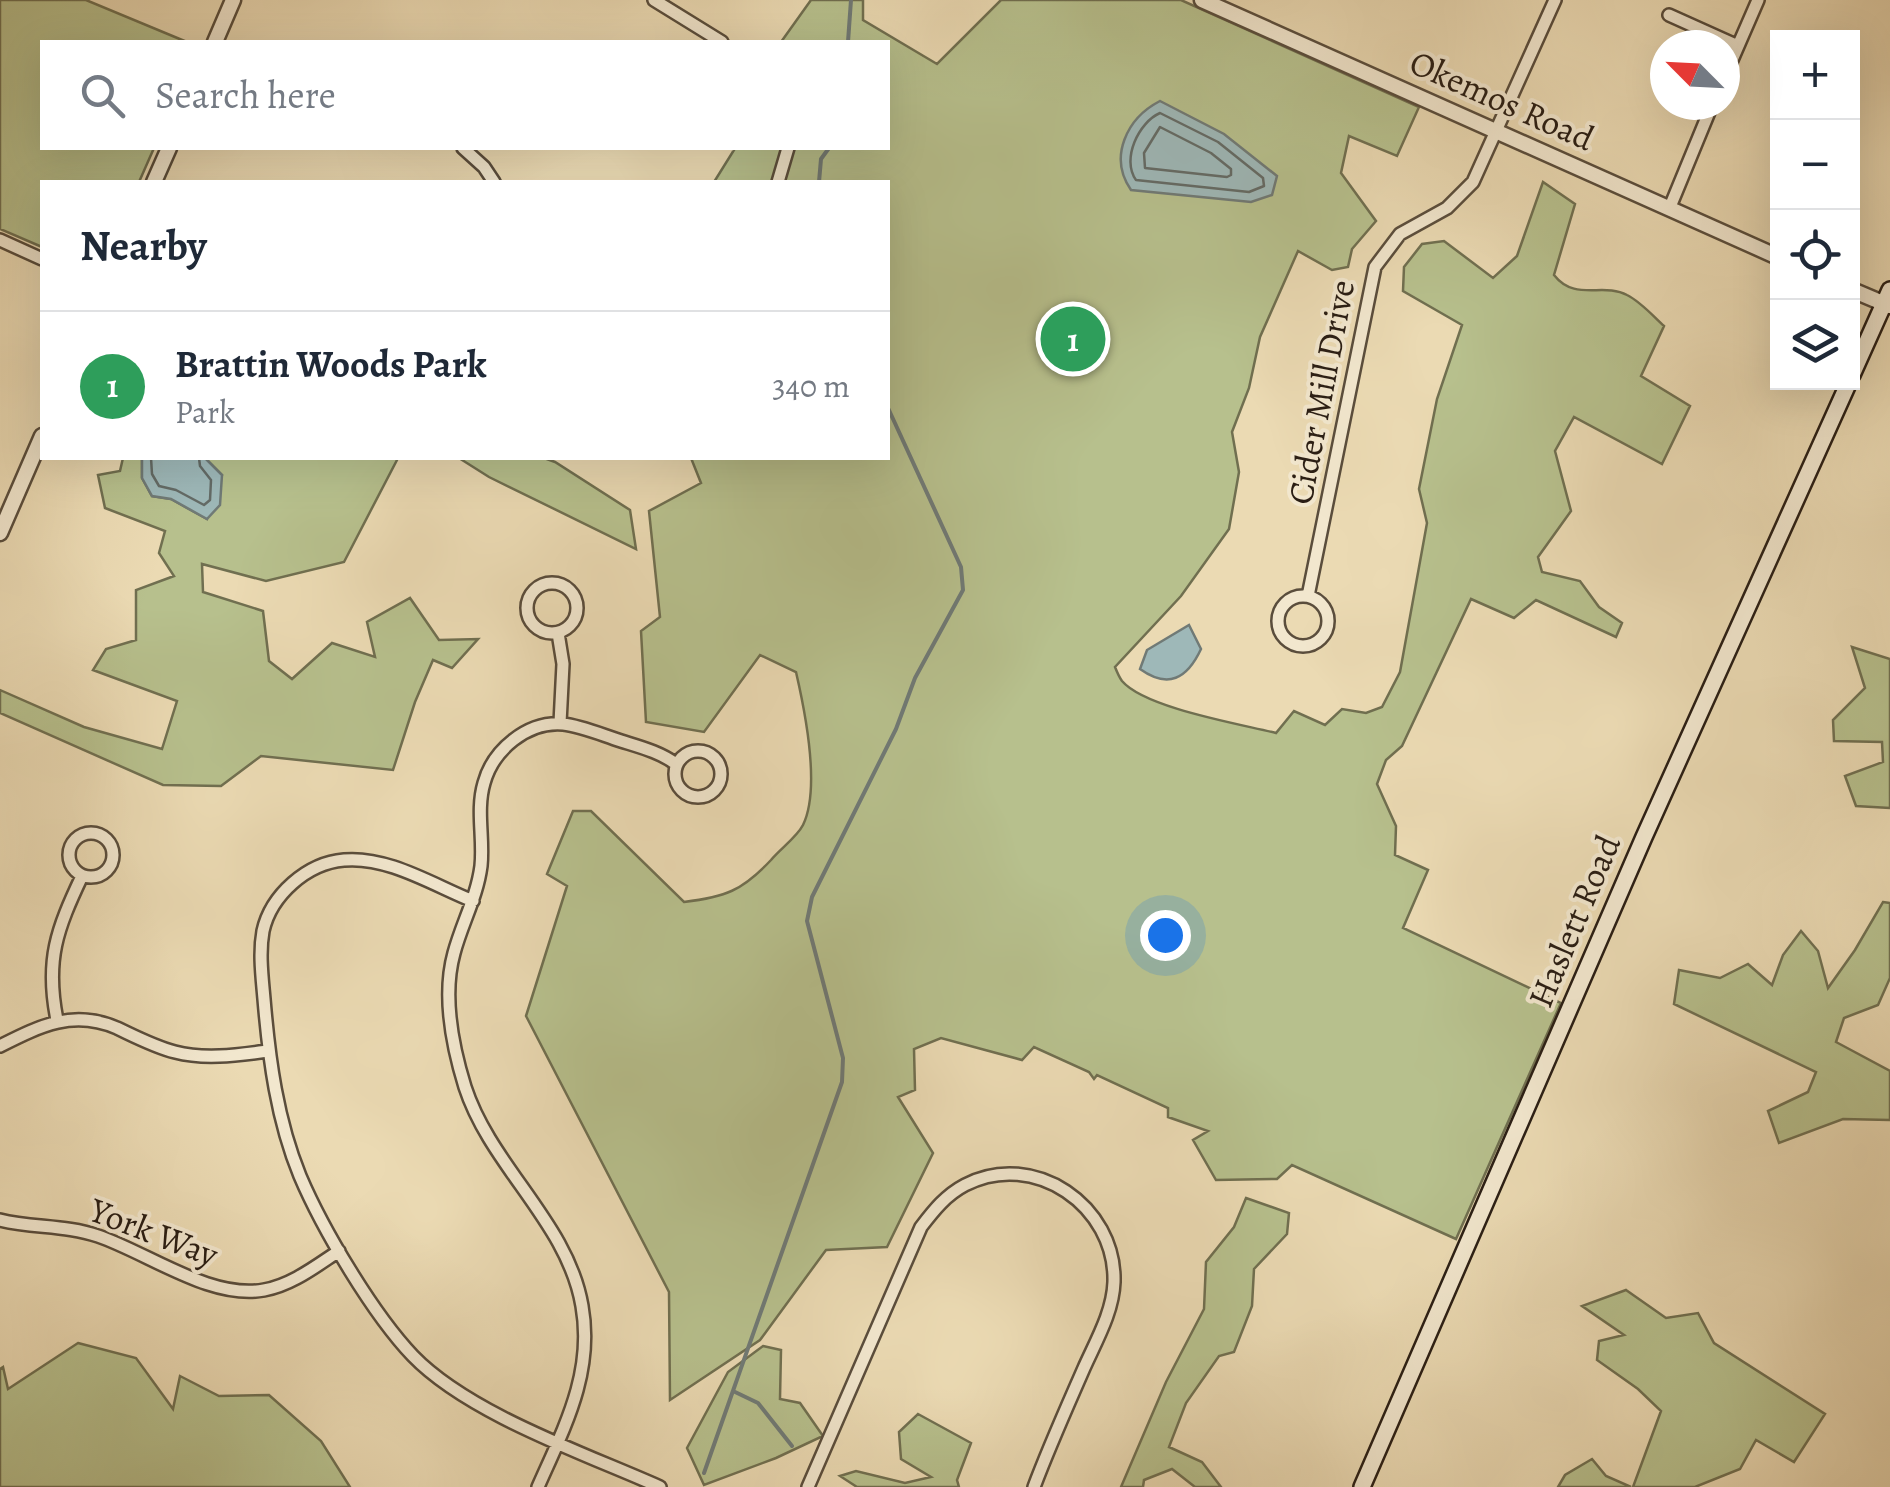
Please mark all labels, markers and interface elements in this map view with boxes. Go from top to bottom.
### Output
north arrow [1650,30,1740,120]
map controls [1770,30,1860,390]
button: + [1770,30,1860,120]
street label: Okemos Road [1402,38,1602,162]
search box [40,40,890,150]
icon: search [75,68,130,123]
text: Search here [155,69,336,121]
button: − [1770,120,1860,210]
button: locate [1770,210,1860,300]
text: Nearby [80,217,207,274]
street label: Cider Mill Drive [1276,276,1366,508]
button: layers [1770,300,1860,390]
pin: 1 [1040,302,1106,376]
text: Brattin Woods Park [175,338,487,390]
text: 1 [107,364,118,408]
text: 340 m [772,364,850,408]
text: Park [175,390,235,434]
street label: Haslett Road [1516,827,1632,1015]
your location [1140,910,1191,961]
street label: York Way [82,1185,225,1278]

